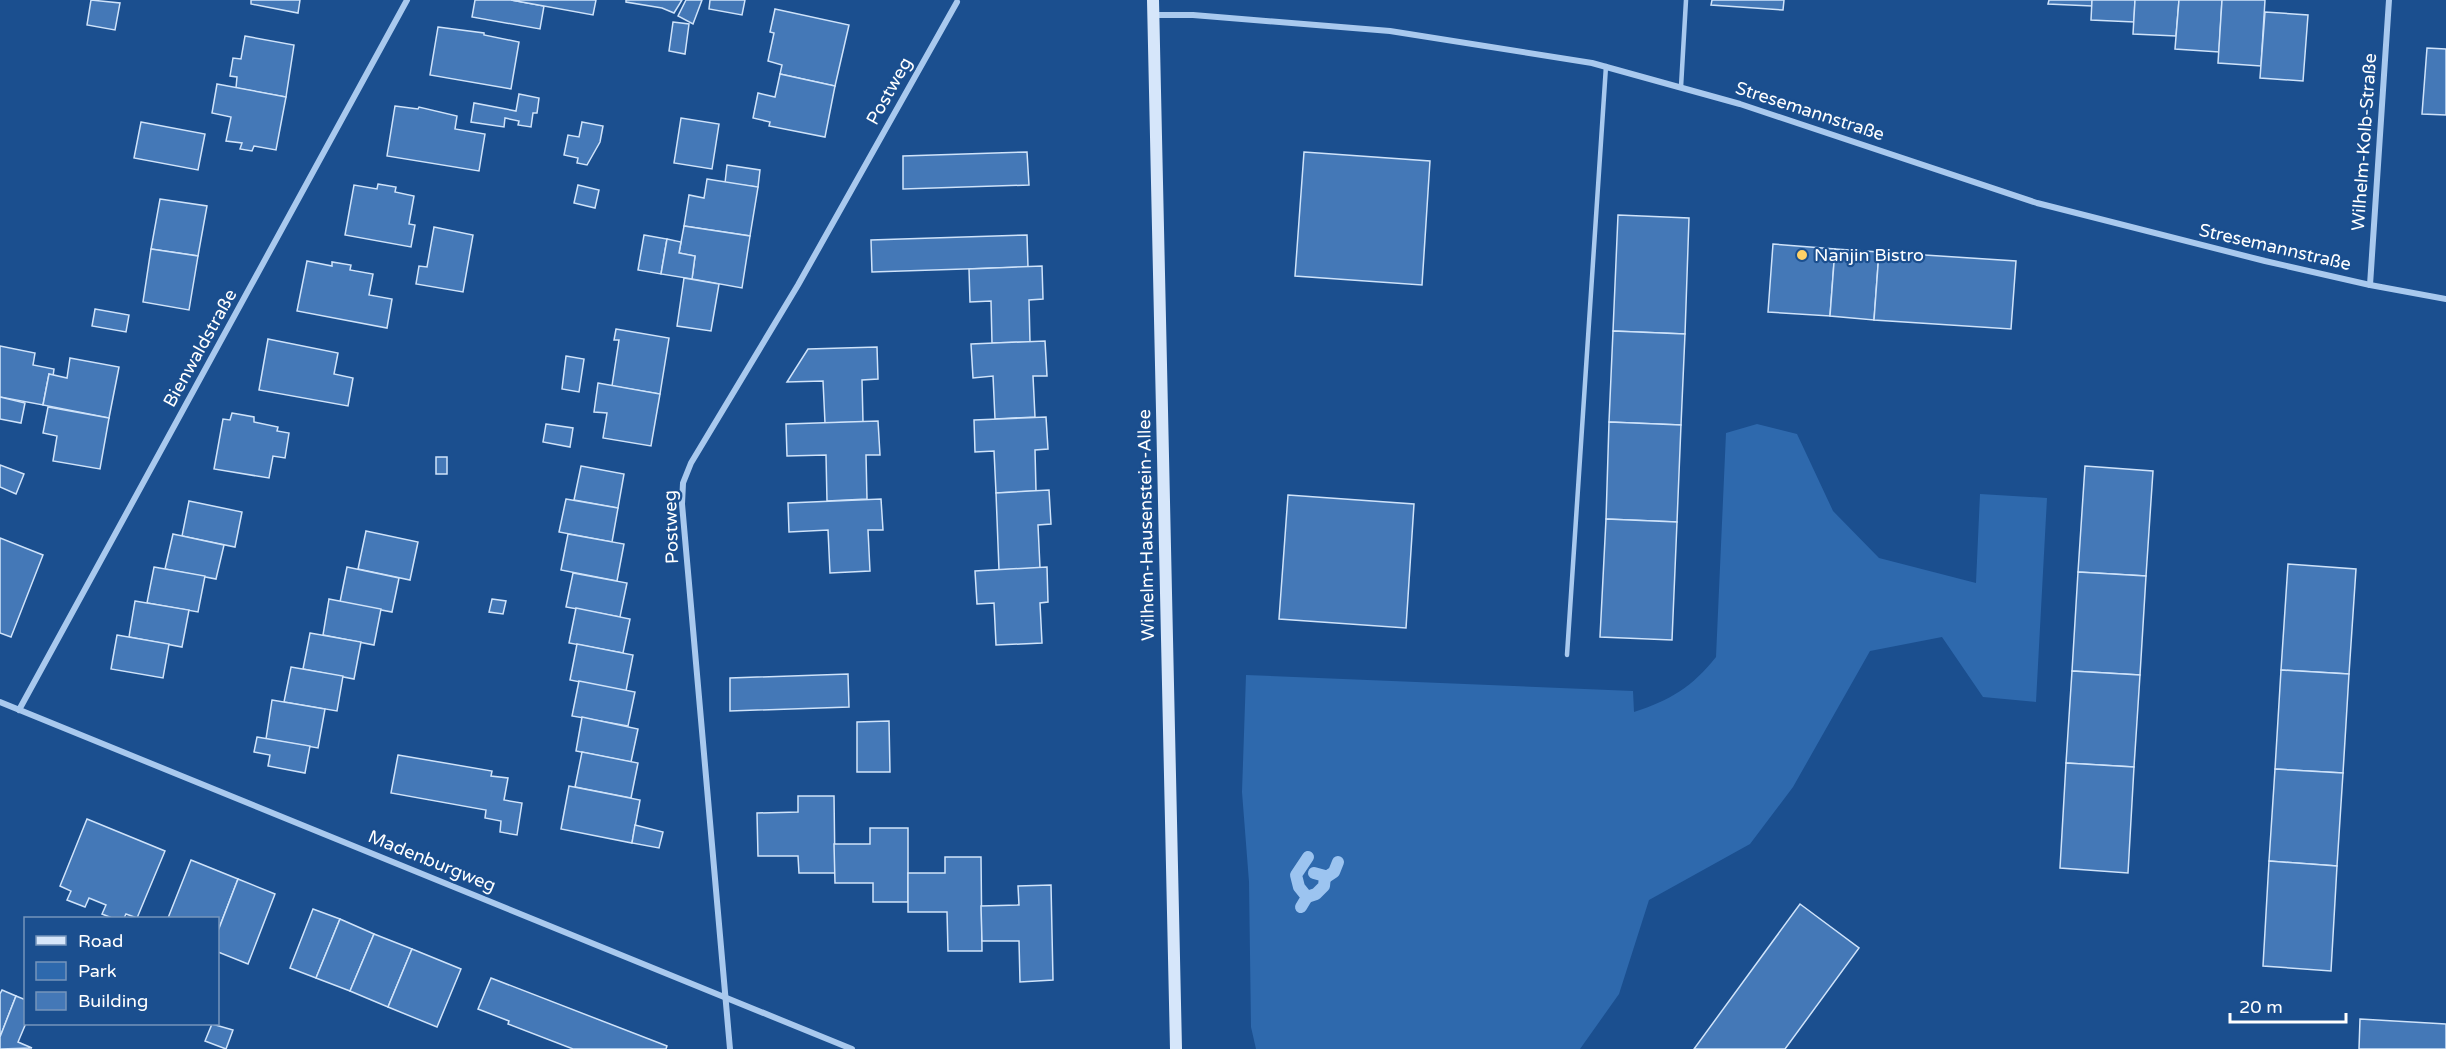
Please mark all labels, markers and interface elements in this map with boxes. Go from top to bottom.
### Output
street label: Wilhelm-Kolb-Straße [2347,52,2381,232]
street label: Postweg [861,53,917,129]
street label: Stresemannstraße [1733,77,1887,145]
street label: Stresemannstraße [2197,219,2353,275]
place label: Nanjin Bistro [1814,244,1924,266]
marker: Nanjin Bistro [1795,248,1809,262]
street label: Bienwaldstraße [159,285,241,411]
street label: Wilhelm-Hausenstein-Allee [1133,409,1159,641]
street label: Postweg [659,490,683,564]
street label: Madenburgweg [365,825,499,897]
legend [24,917,219,1025]
text: Road [78,930,123,952]
text: Park [78,960,117,982]
scale bar [2230,986,2346,1024]
text: Building [78,990,148,1012]
text: 20 m [2239,996,2283,1018]

